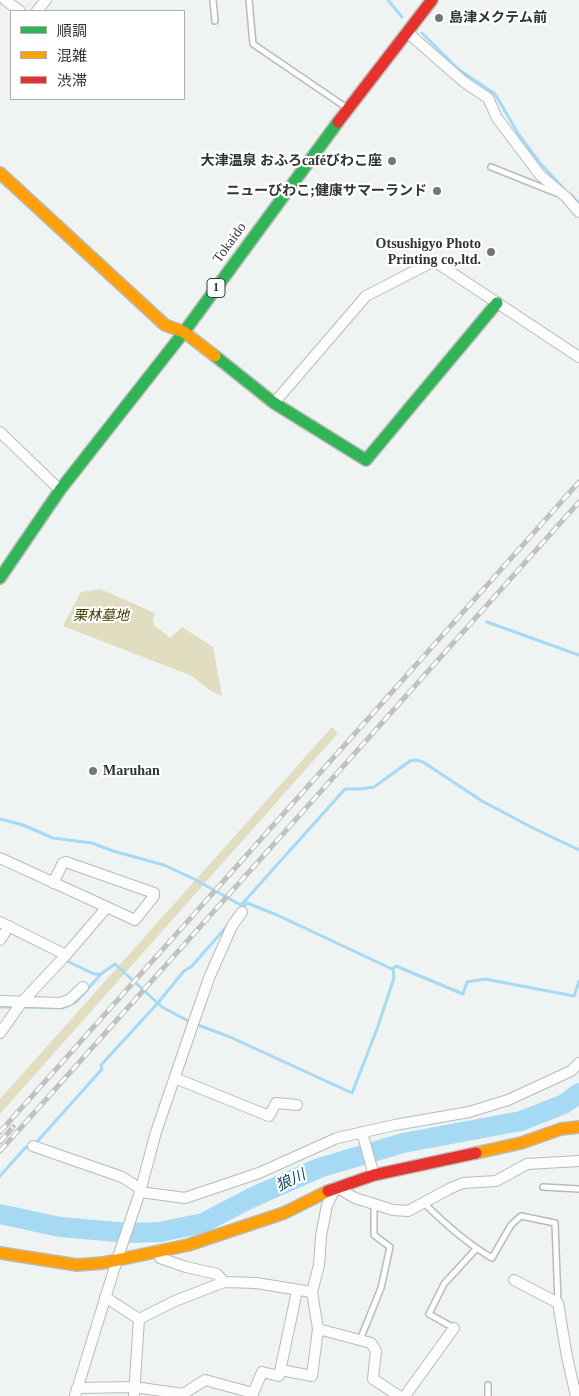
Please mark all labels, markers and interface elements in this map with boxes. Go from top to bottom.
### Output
legend [10,10,185,100]
place label: 島津メクテム前 [449,10,547,26]
marker: 島津メクテム前 [433,12,445,24]
text: 順調 [57,23,87,39]
text: 混雑 [57,48,87,64]
text: 渋滞 [57,73,87,89]
place label: 大津温泉 おふろcaféびわこ座 [200,153,382,169]
marker: 大津温泉 おふろcaféびわこ座 [386,155,398,167]
place label: ニューびわこ;健康サマーランド [226,183,427,199]
marker: ニューびわこ;健康サマーランド [431,185,443,197]
street label: Tokaido [210,220,250,266]
place label: Otsushigyo Photo Printing co,.ltd. [376,236,481,268]
marker: Otsushigyo Photo Printing co,.ltd. [485,246,497,258]
road number: 1 [207,278,225,298]
park label: 栗林墓地 [73,608,129,624]
place label: Maruhan [103,763,160,779]
marker: Maruhan [87,765,99,777]
water label: 狼川 [274,1167,308,1195]

